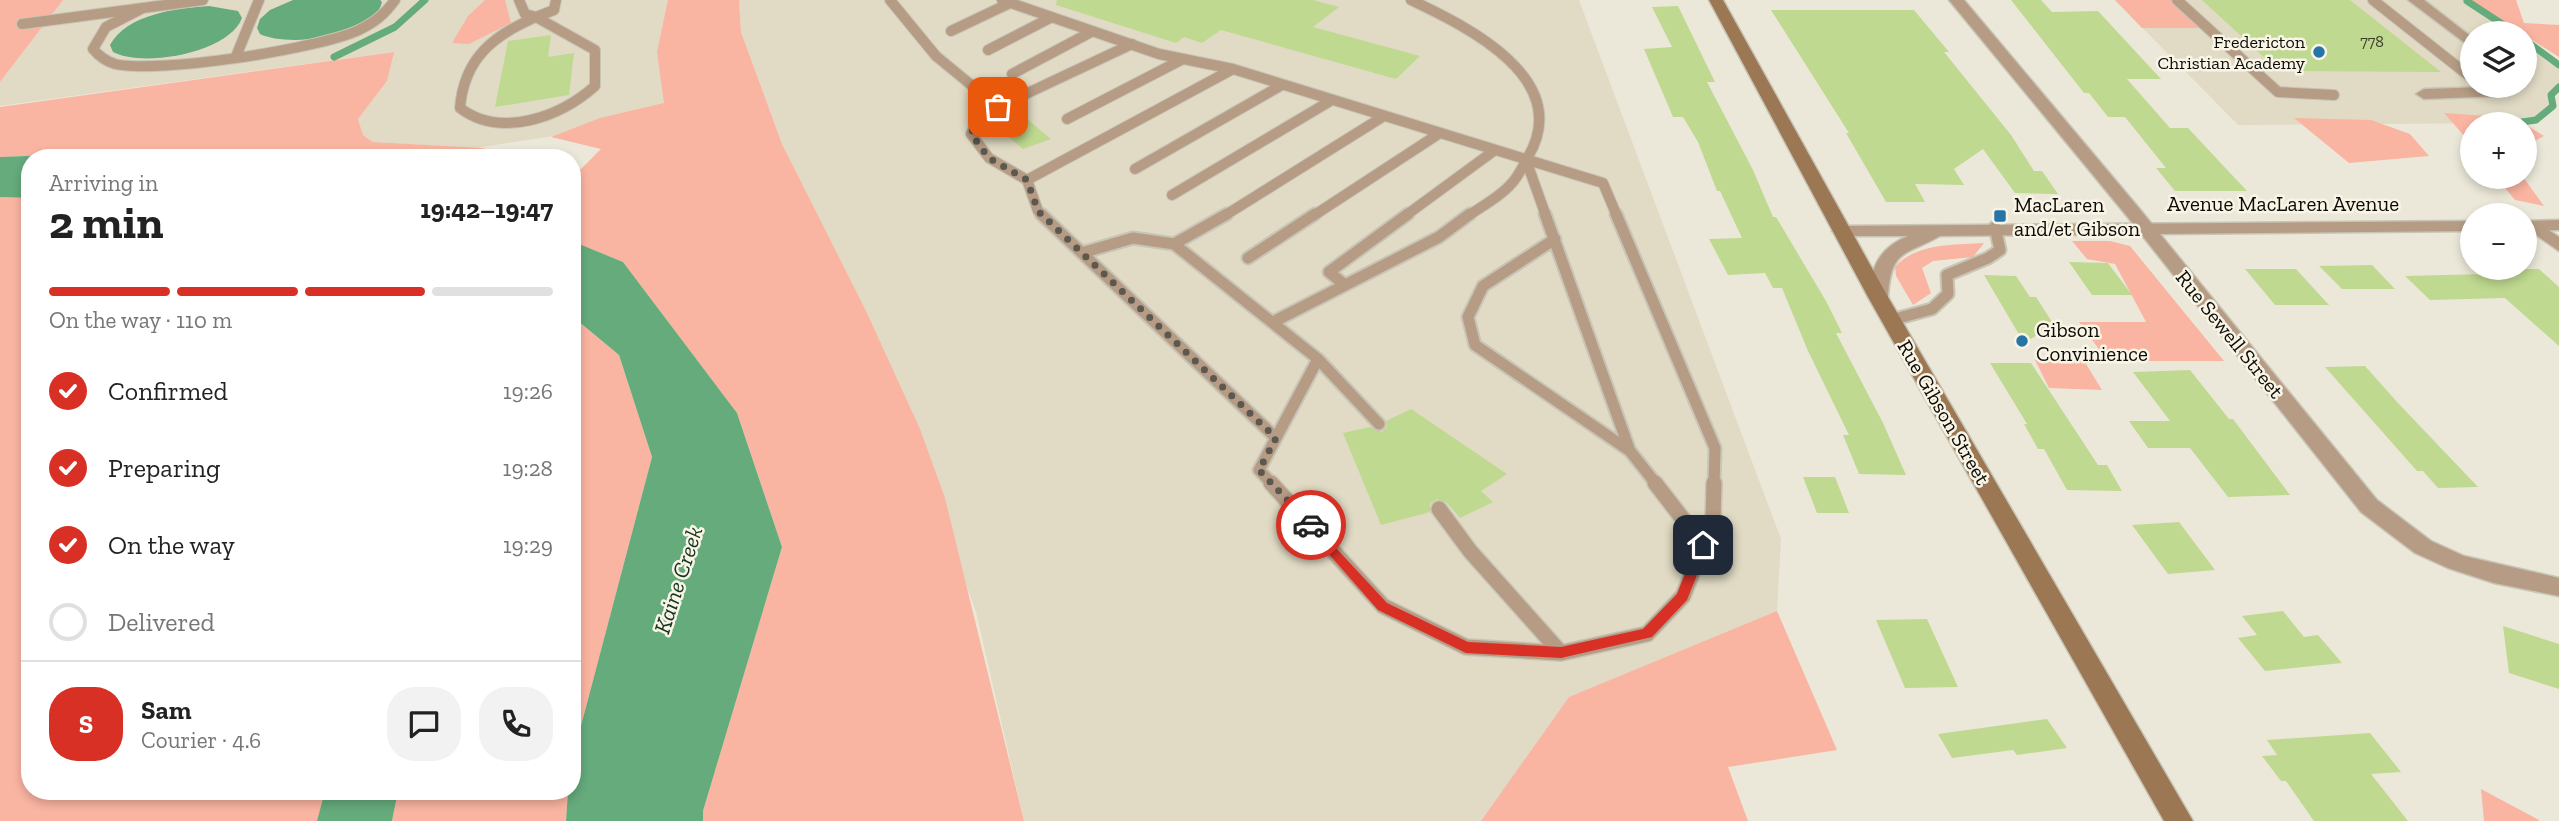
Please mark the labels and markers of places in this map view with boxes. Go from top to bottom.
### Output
place label: Fredericton Christian Academy [2157,31,2306,74]
marker: Fredericton Christian Academy [2311,44,2327,60]
pin [968,77,1028,137]
place label: MacLaren and/et Gibson [2014,192,2140,241]
marker: MacLaren and/et Gibson [1992,208,2008,224]
place label: Gibson Convinience [2036,317,2148,366]
marker: Gibson Convinience [2014,333,2030,349]
pin [1673,515,1733,575]

